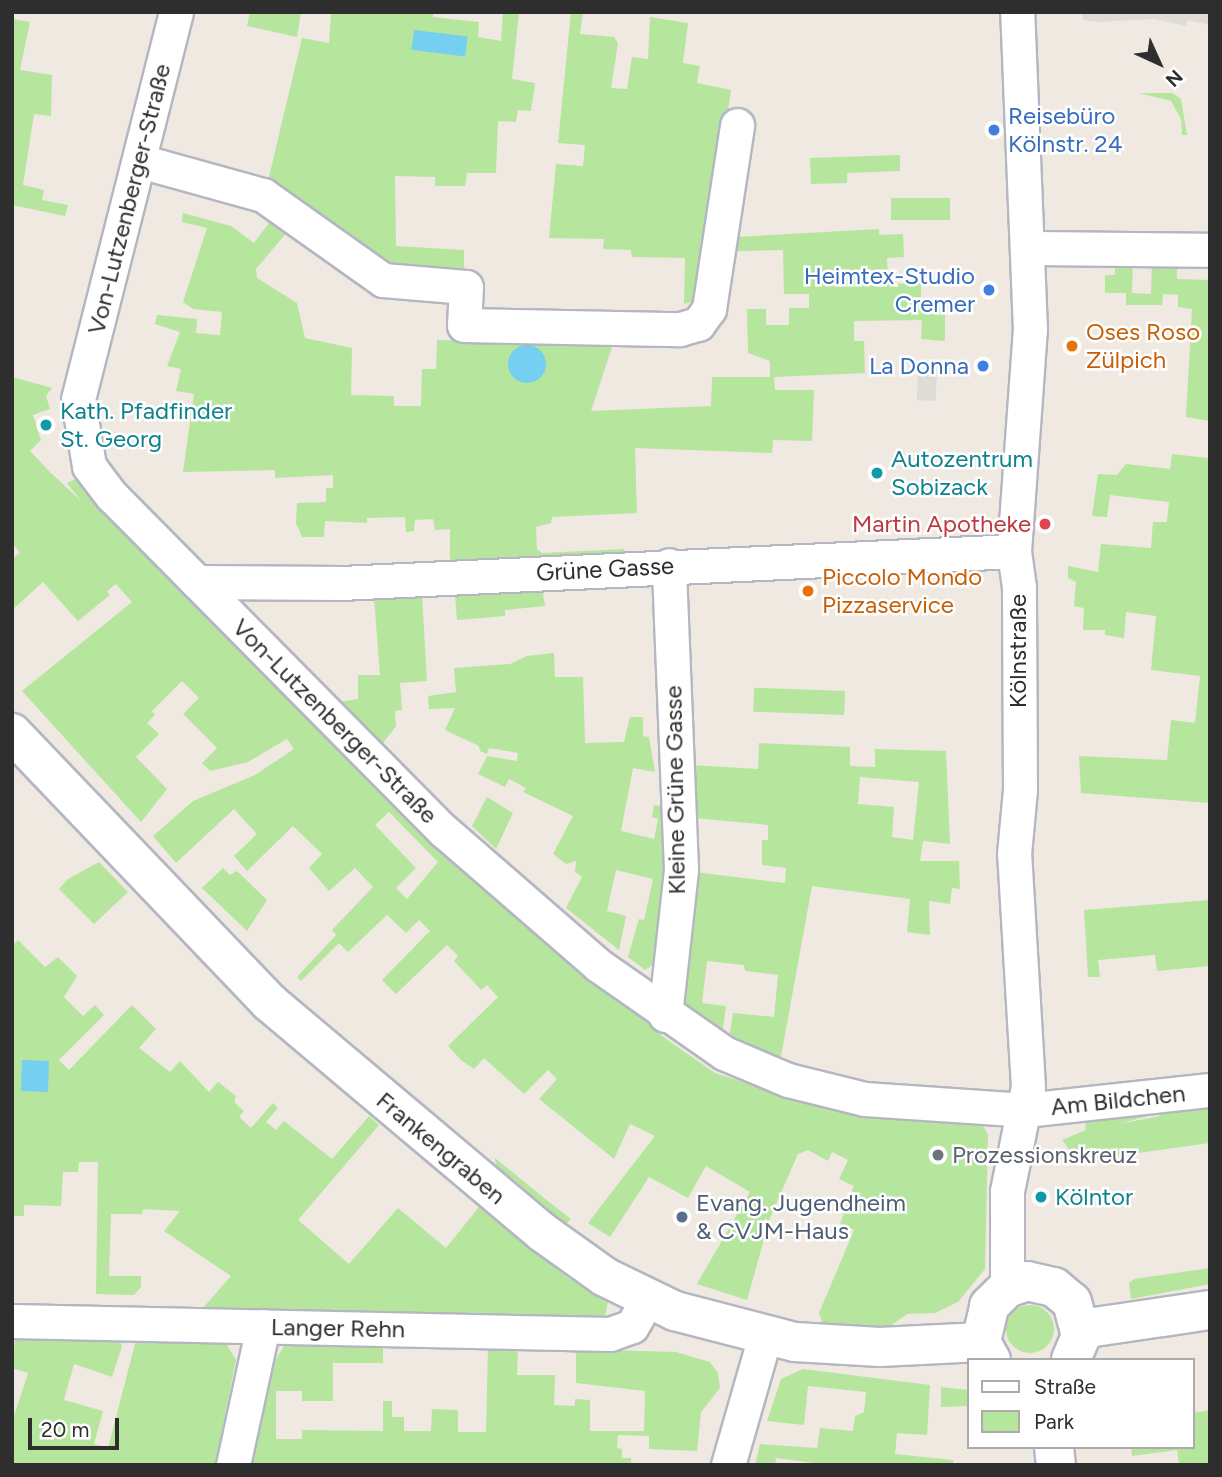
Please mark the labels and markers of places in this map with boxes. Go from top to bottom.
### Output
place label: Reisebüro Kölnstr. 24 [1008,102,1123,158]
marker: Reisebüro Kölnstr. 24 [986,122,1002,138]
place label: Heimtex-Studio Cremer [804,262,975,318]
marker: Heimtex-Studio Cremer [981,282,997,298]
place label: Oses Roso Zülpich [1086,318,1200,374]
marker: Oses Roso Zülpich [1064,338,1080,354]
place label: La Donna [869,352,969,380]
marker: La Donna [975,358,991,374]
place label: Kath. Pfadfinder St. Georg [60,397,232,453]
marker: Kath. Pfadfinder St. Georg [38,417,54,433]
place label: Autozentrum Sobizack [891,445,1033,501]
marker: Autozentrum Sobizack [869,465,885,481]
place label: Martin Apotheke [852,510,1031,538]
marker: Martin Apotheke [1037,516,1053,532]
place label: Piccolo Mondo Pizzaservice [822,563,982,619]
marker: Piccolo Mondo Pizzaservice [800,583,816,599]
place label: Prozessionskreuz [952,1141,1137,1169]
marker: Prozessionskreuz [930,1147,946,1163]
place label: Kölntor [1055,1183,1133,1211]
place label: Evang. Jugendheim & CVJM-Haus [696,1189,906,1245]
marker: Kölntor [1033,1189,1049,1205]
marker: Evang. Jugendheim & CVJM-Haus [674,1209,690,1225]

